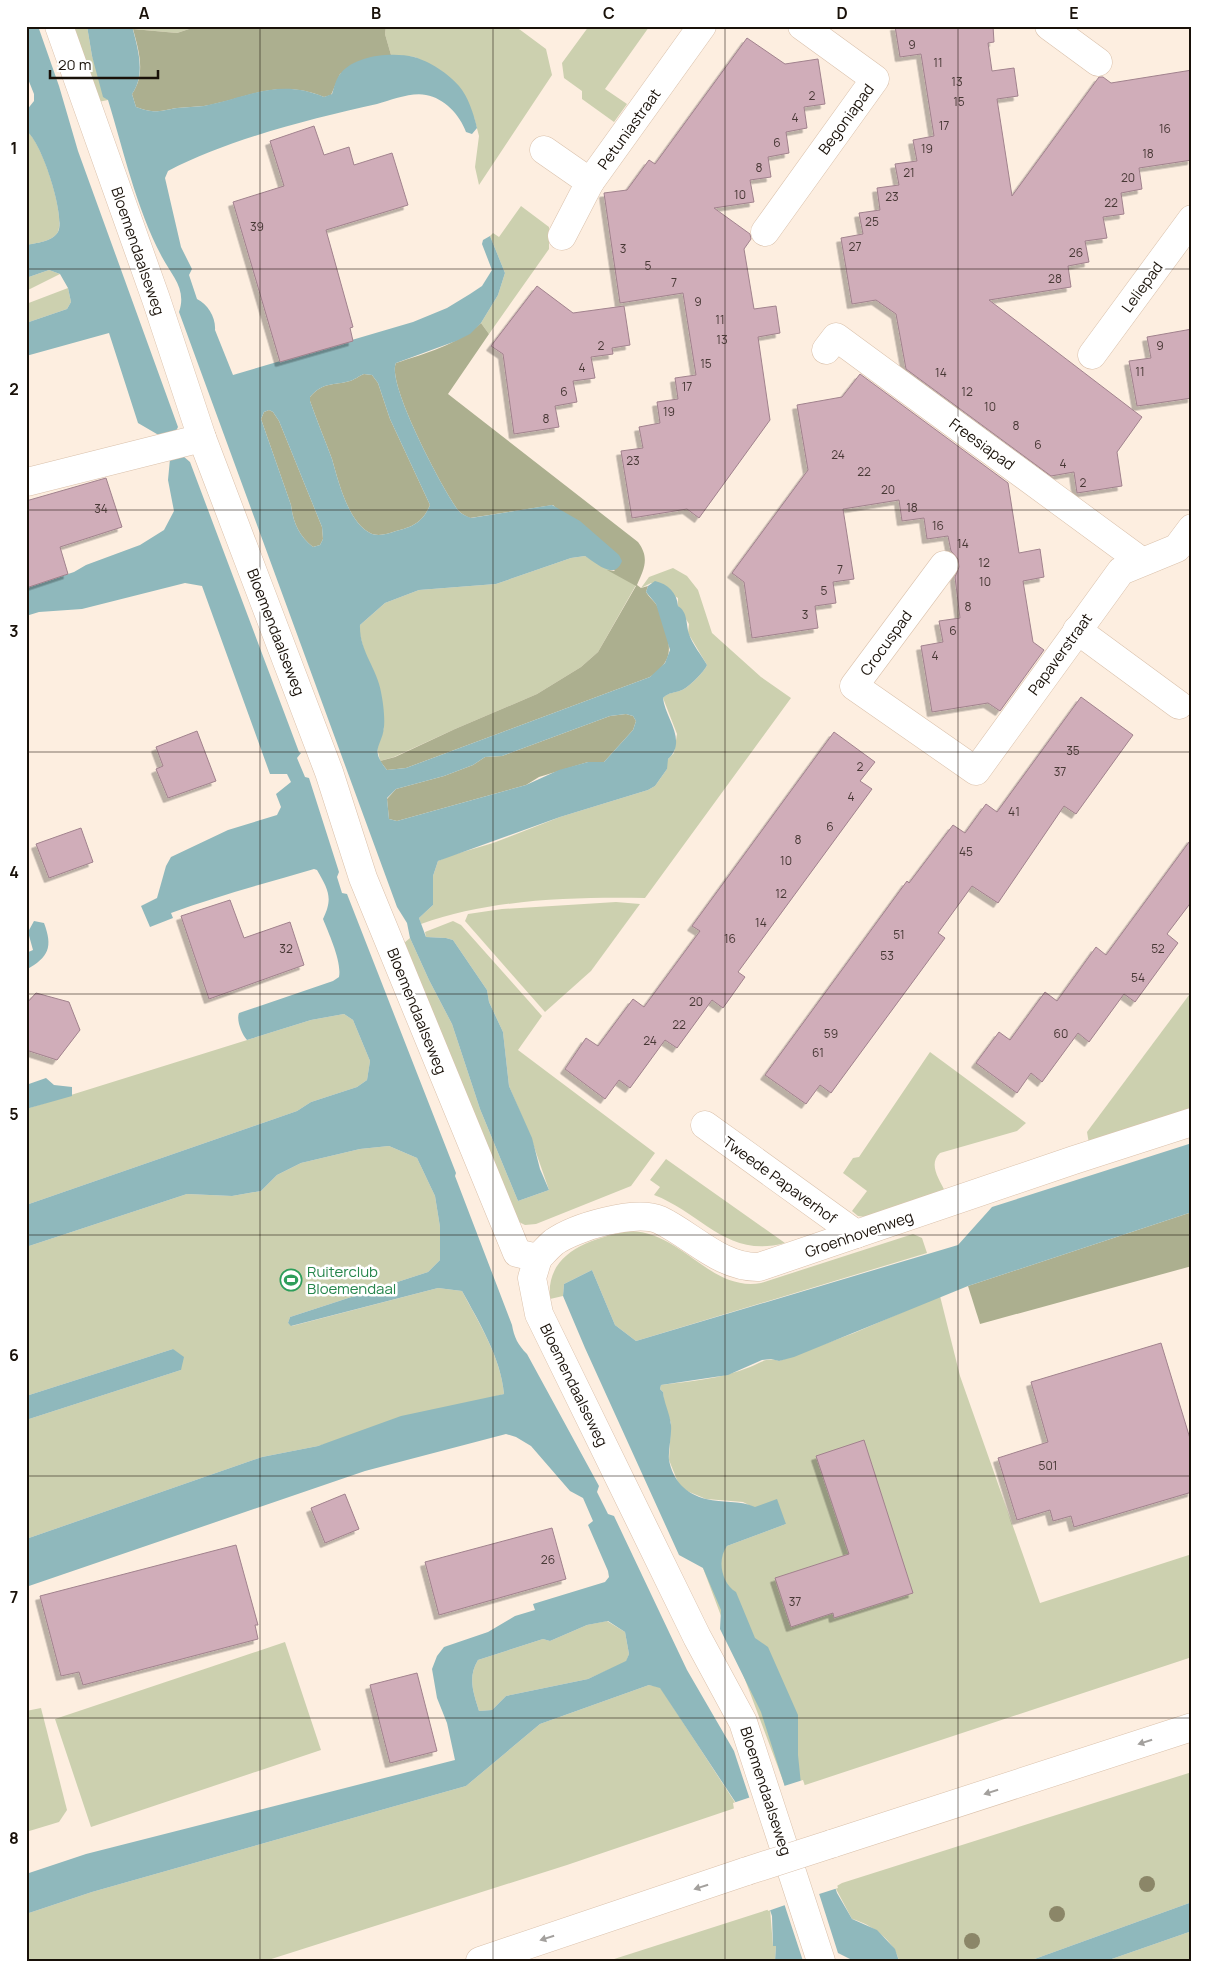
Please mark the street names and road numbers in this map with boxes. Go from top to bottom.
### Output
street label: Begoniapad [813,79,879,159]
street label: Petuniastraat [593,84,665,174]
street label: Bloemendaalseweg [106,184,170,318]
street label: Leliepad [1116,257,1168,317]
street label: Freesiapad [945,413,1019,475]
street label: Bloemendaalseweg [242,565,310,699]
street label: Crocuspad [855,606,917,680]
street label: Papaverstraat [1023,609,1097,699]
street label: Bloemendaalseweg [382,945,452,1077]
street label: Tweede Papaverhof [719,1132,842,1229]
street label: Groenhovenweg [802,1206,916,1262]
street label: Bloemendaalseweg [535,1320,613,1450]
street label: Bloemendaalseweg [735,1724,797,1858]

